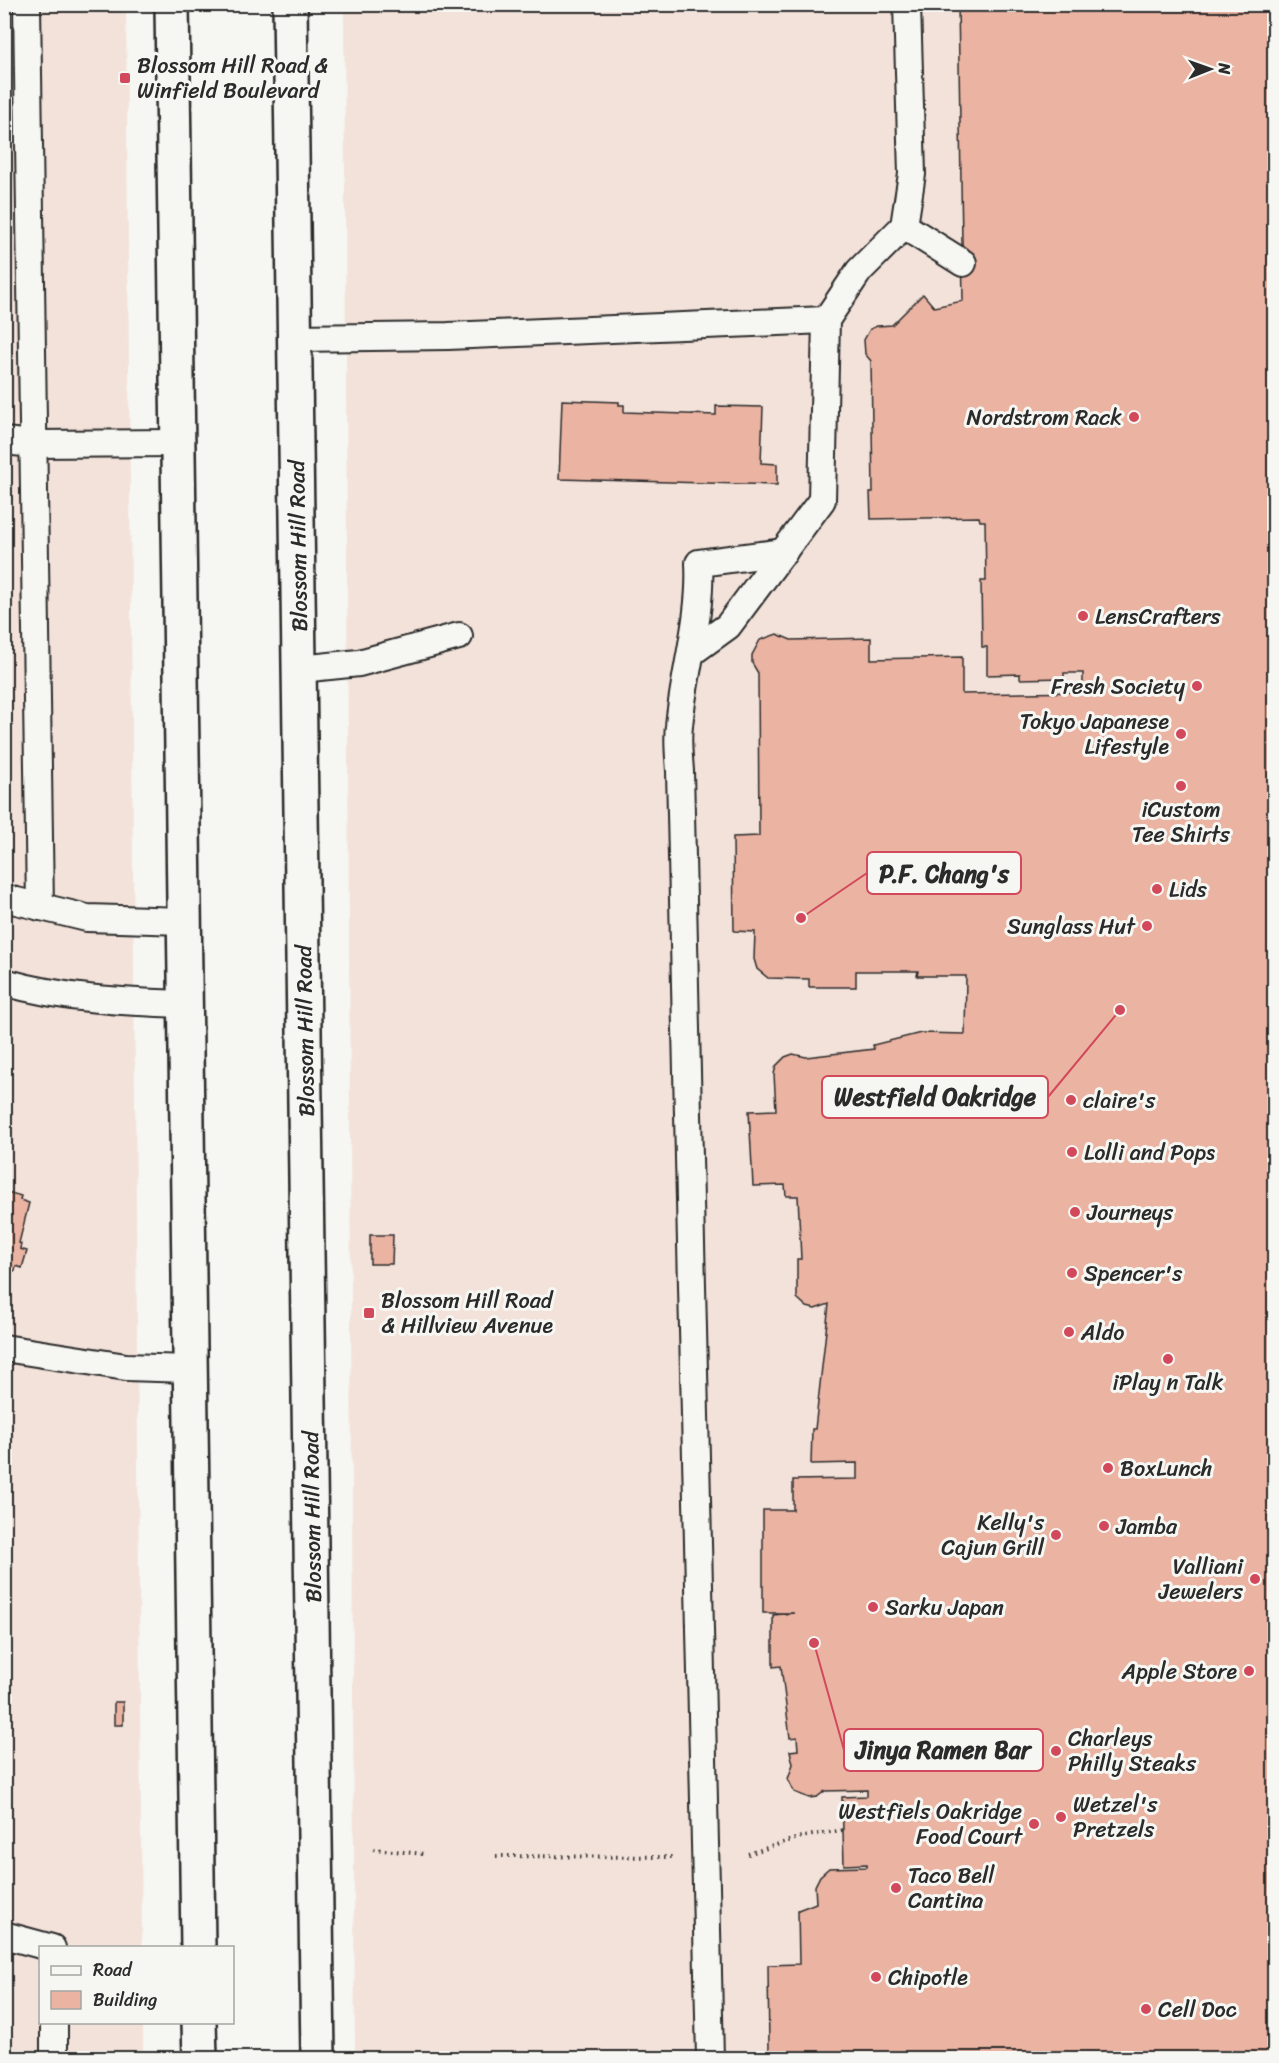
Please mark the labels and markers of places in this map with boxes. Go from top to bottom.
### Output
place label: Blossom Hill Road & Winfield Boulevard [137,46,328,110]
marker: Blossom Hill Road & Winfield Boulevard [118,71,132,85]
place label: Nordstrom Rack [966,398,1122,437]
marker: Nordstrom Rack [1127,410,1141,424]
place label: LensCrafters [1095,597,1221,636]
marker: LensCrafters [1076,609,1090,623]
place label: Fresh Society [1051,667,1186,706]
marker: Fresh Society [1190,679,1204,693]
place label: Tokyo Japanese Lifestyle [1020,702,1169,766]
marker: Tokyo Japanese Lifestyle [1174,727,1188,741]
marker: iCustom Tee Shirts [1174,779,1188,793]
place label: iCustom Tee Shirts [1132,790,1231,854]
callout: P.F. Chang's [867,852,1021,894]
place label: Lids [1169,870,1208,909]
marker: Lids [1150,882,1164,896]
place label: Sunglass Hut [1007,907,1136,946]
marker: Sunglass Hut [1140,919,1154,933]
callout: Westfield Oakridge [822,1076,1048,1118]
place label: claire's [1083,1081,1156,1120]
marker: claire's [1064,1093,1078,1107]
place label: Lolli and Pops [1084,1133,1215,1172]
marker: Lolli and Pops [1065,1145,1079,1159]
place label: Journeys [1086,1193,1174,1232]
marker: Journeys [1068,1205,1082,1219]
place label: Spencer's [1084,1254,1183,1293]
marker: Spencer's [1065,1266,1079,1280]
place label: Blossom Hill Road & Hillview Avenue [381,1281,554,1345]
marker: Blossom Hill Road & Hillview Avenue [362,1306,376,1320]
place label: Aldo [1080,1313,1124,1352]
marker: Aldo [1062,1325,1076,1339]
marker: iPlay n Talk [1161,1352,1175,1366]
place label: iPlay n Talk [1113,1363,1224,1402]
place label: BoxLunch [1120,1449,1213,1488]
marker: BoxLunch [1101,1461,1115,1475]
place label: Kelly's Cajun Grill [941,1503,1045,1567]
place label: Jamba [1115,1507,1178,1546]
marker: Jamba [1097,1519,1111,1533]
marker: Kelly's Cajun Grill [1049,1528,1063,1542]
place label: Valliani Jewelers [1158,1547,1244,1611]
marker: Valliani Jewelers [1248,1572,1262,1586]
place label: Sarku Japan [885,1588,1004,1627]
marker: Sarku Japan [866,1600,880,1614]
place label: Apple Store [1121,1652,1237,1691]
marker: Apple Store [1242,1664,1256,1678]
place label: Charleys Philly Steaks [1068,1719,1197,1783]
callout: Jinya Ramen Bar [844,1729,1043,1771]
marker: Charleys Philly Steaks [1049,1744,1063,1758]
place label: Wetzel's Pretzels [1073,1785,1158,1849]
place label: Westfiels Oakridge Food Court [838,1792,1023,1856]
marker: Wetzel's Pretzels [1054,1810,1068,1824]
marker: Westfiels Oakridge Food Court [1027,1817,1041,1831]
place label: Taco Bell Cantina [908,1856,995,1920]
marker: Taco Bell Cantina [889,1881,903,1895]
place label: Chipotle [888,1958,968,1997]
marker: Chipotle [869,1970,883,1984]
place label: Cell Doc [1158,1990,1237,2029]
marker: Cell Doc [1139,2002,1153,2016]

